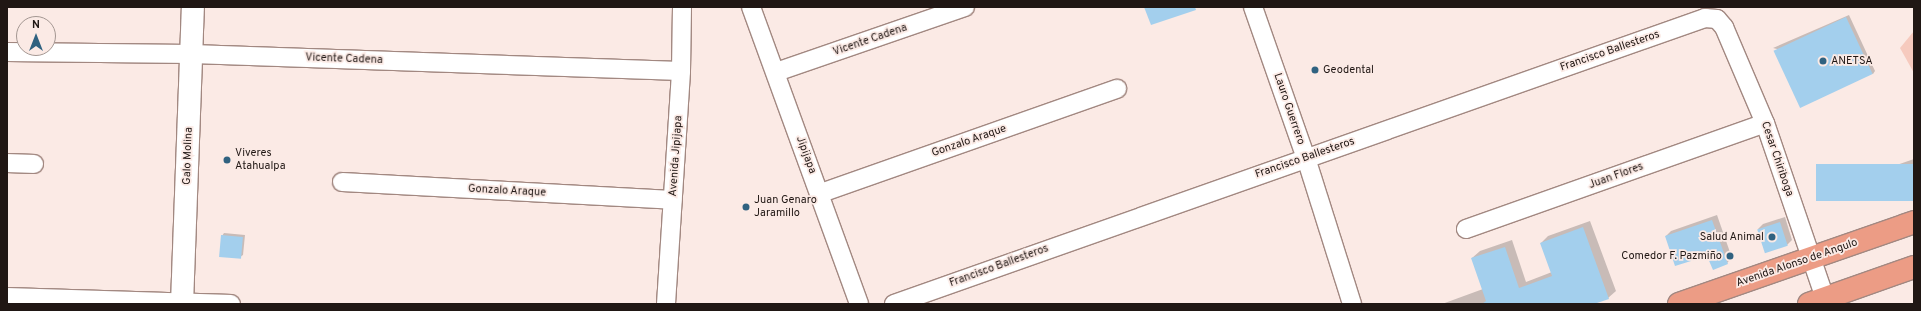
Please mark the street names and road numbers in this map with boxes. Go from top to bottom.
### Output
street label: Vicente Cadena [831,21,909,59]
street label: Francisco Ballesteros [1559,28,1661,74]
street label: Vicente Cadena [305,51,383,67]
street label: Lauro Guerrero [1271,71,1307,147]
street label: Avenida Jipijapa [667,115,685,197]
street label: Cesar Chiriboga [1758,120,1796,198]
street label: Gonzalo Araque [930,122,1008,160]
street label: Galo Molina [180,127,196,185]
street label: Jipijapa [793,134,819,176]
street label: Francisco Ballesteros [1254,135,1356,181]
street label: Juan Flores [1587,160,1645,192]
street label: Gonzalo Araque [467,182,547,200]
street label: Avenida Alonso de Angulo [1734,236,1860,290]
street label: Francisco Ballesteros [948,242,1050,290]

